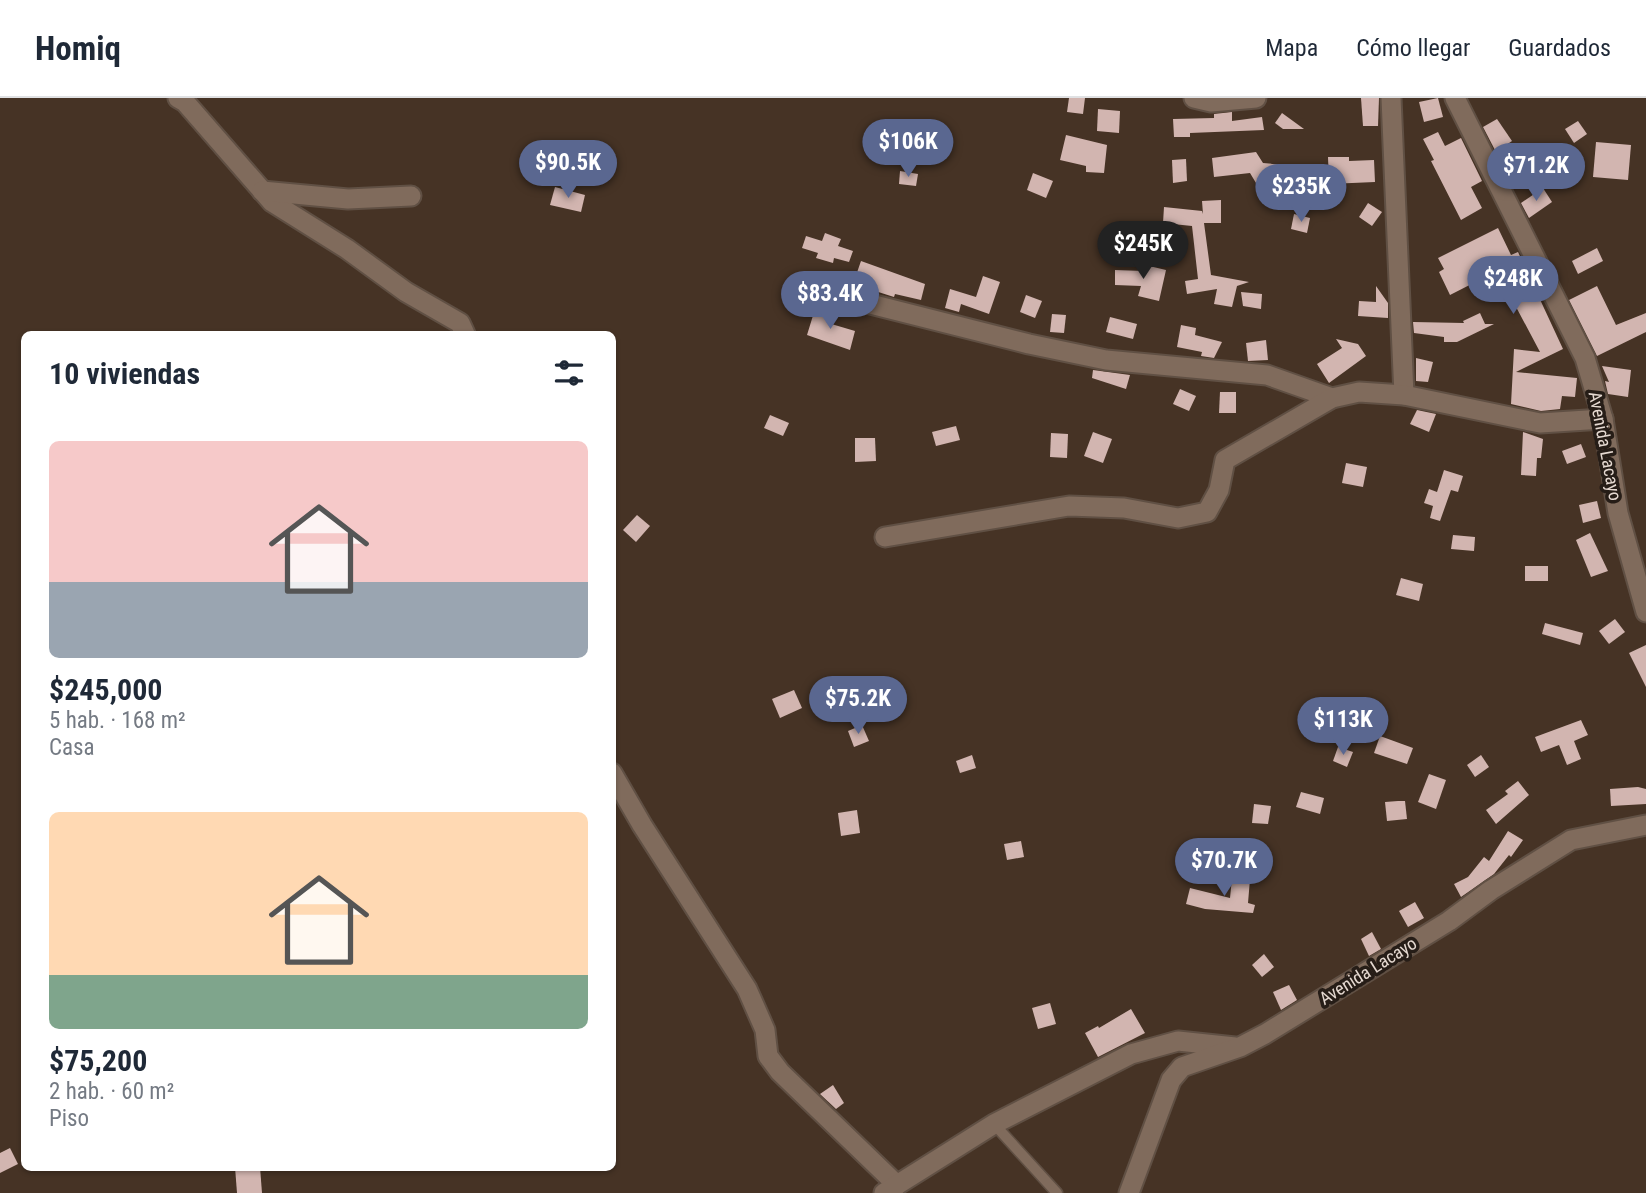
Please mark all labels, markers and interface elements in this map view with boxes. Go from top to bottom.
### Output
text: Homiq [35,29,121,68]
text: Mapa [1265,34,1318,62]
text: Cómo llegar [1356,34,1470,62]
text: Guardados [1508,34,1611,62]
pin: $106K [859,120,957,179]
text: $106K [878,128,938,155]
pin: $90.5K [511,140,625,200]
pin: $71.2K [1479,144,1593,203]
text: $90.5K [535,149,601,176]
text: $71.2K [1503,152,1569,179]
pin: $235K [1252,164,1350,224]
text: $235K [1271,173,1331,200]
pin: $245K [1094,222,1192,281]
text: $245K [1113,230,1173,257]
pin: $248K [1464,256,1562,316]
text: $248K [1483,265,1543,292]
pin: $83.4K [773,272,887,331]
text: $83.4K [797,280,863,307]
icon: filters [550,354,588,392]
text: 10 viviendas [49,356,200,391]
street label: Avenida Lacayo [1585,389,1626,502]
icon: home [256,486,382,612]
text: $245,000 [49,672,162,707]
pin: $75.2K [801,676,915,736]
text: $75.2K [825,685,891,712]
pin: $113K [1294,698,1392,757]
text: $113K [1313,706,1373,733]
text: 5 hab. · 168 m² [49,707,186,734]
text: Casa [49,734,95,761]
pin: $70.7K [1167,838,1281,898]
text: $70.7K [1191,847,1257,874]
icon: home [256,857,382,983]
street label: Avenida Lacayo [1315,932,1420,1009]
text: $75,200 [49,1043,147,1078]
text: 2 hab. · 60 m² [49,1078,174,1105]
text: Piso [49,1105,89,1132]

